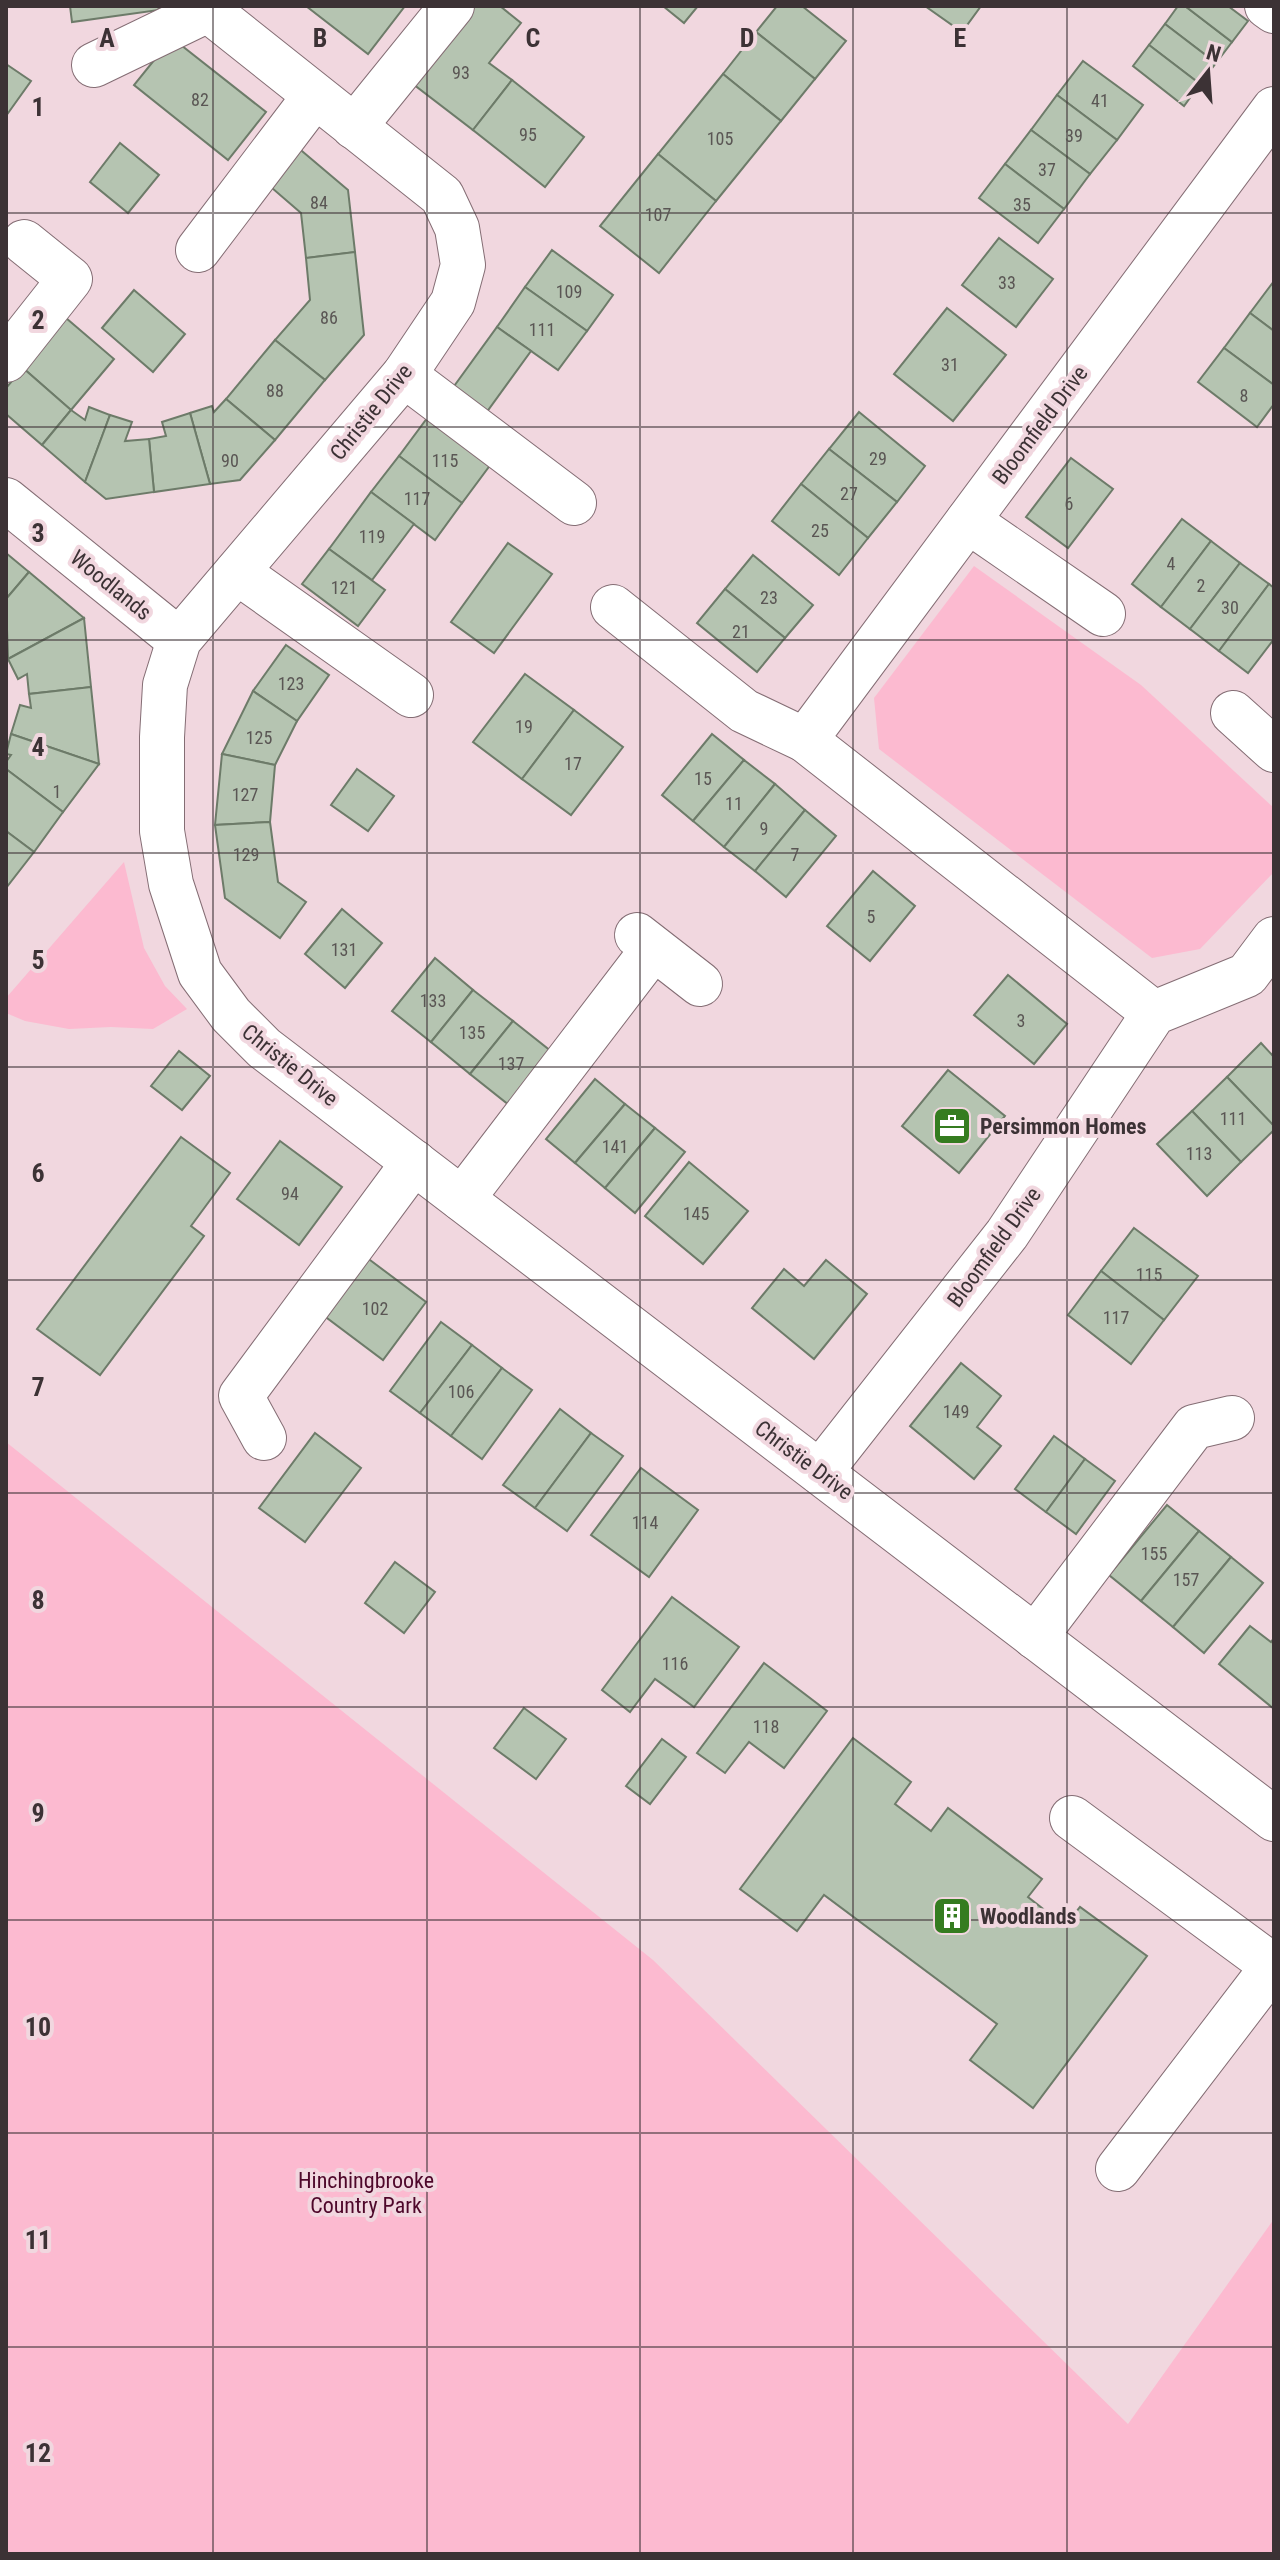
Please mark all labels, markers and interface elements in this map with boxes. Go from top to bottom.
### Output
text: A [99,23,115,53]
text: B [313,23,327,53]
text: C [526,23,541,53]
text: D [740,23,754,53]
text: E [954,23,967,53]
north arrow [1168,32,1248,112]
text: N [1204,39,1224,67]
house number: 93 [452,62,470,83]
house number: 82 [191,89,209,110]
house number: 41 [1091,90,1109,111]
text: 1 [31,92,45,122]
house number: 95 [519,124,537,145]
house number: 39 [1065,125,1083,146]
house number: 105 [707,128,733,149]
house number: 37 [1038,159,1056,180]
house number: 84 [310,192,328,213]
house number: 35 [1013,194,1031,215]
house number: 107 [645,204,671,225]
house number: 33 [998,272,1016,293]
house number: 109 [556,281,582,302]
text: 2 [31,305,45,335]
house number: 86 [320,307,338,328]
house number: 111 [529,319,555,340]
house number: 31 [941,354,959,375]
street label: Christie Drive [325,359,417,465]
street label: Bloomfield Drive [987,361,1093,489]
house number: 88 [266,380,284,401]
house number: 8 [1240,385,1248,406]
house number: 29 [869,448,887,469]
house number: 90 [221,450,239,471]
house number: 115 [432,450,458,471]
house number: 27 [840,483,858,504]
house number: 117 [404,488,430,509]
house number: 6 [1065,493,1073,514]
text: 3 [31,518,45,548]
house number: 25 [811,520,829,541]
house number: 119 [359,526,385,547]
street label: Woodlands [66,545,156,625]
house number: 4 [1167,553,1176,574]
house number: 2 [1197,575,1206,596]
house number: 121 [331,577,357,598]
house number: 23 [760,587,778,608]
house number: 30 [1221,597,1239,618]
house number: 21 [732,621,750,642]
house number: 123 [278,673,304,694]
house number: 19 [515,716,533,737]
house number: 125 [246,727,272,748]
text: 4 [31,732,45,762]
house number: 17 [564,753,582,774]
house number: 15 [694,768,712,789]
house number: 1 [53,781,61,802]
house number: 127 [232,784,258,805]
house number: 11 [725,793,743,814]
house number: 9 [760,818,768,839]
house number: 129 [233,844,259,865]
house number: 7 [791,844,800,865]
house number: 5 [867,906,876,927]
house number: 131 [331,939,357,960]
text: 5 [31,945,45,975]
house number: 133 [420,990,446,1011]
house number: 3 [1017,1010,1025,1031]
street label: Christie Drive [237,1019,343,1111]
house number: 135 [459,1022,485,1043]
house number: 137 [498,1053,524,1074]
office icon: Persimmon Homes [931,1105,973,1147]
house number: 111 [1220,1108,1246,1129]
place label: Persimmon Homes [980,1114,1146,1139]
house number: 141 [602,1136,628,1157]
house number: 113 [1186,1143,1212,1164]
text: 6 [31,1158,45,1188]
street label: Bloomfield Drive [942,1182,1046,1312]
house number: 94 [281,1183,299,1204]
house number: 145 [683,1203,709,1224]
house number: 115 [1136,1264,1162,1285]
house number: 102 [362,1298,388,1319]
house number: 117 [1103,1307,1129,1328]
text: 7 [31,1372,45,1402]
house number: 106 [448,1381,474,1402]
house number: 149 [943,1401,969,1422]
street label: Christie Drive [750,1415,858,1505]
house number: 114 [632,1512,658,1533]
house number: 155 [1141,1543,1167,1564]
house number: 157 [1173,1569,1199,1590]
text: 8 [31,1585,45,1615]
house number: 116 [662,1653,688,1674]
house number: 118 [753,1716,779,1737]
text: 9 [31,1798,45,1828]
building icon: Woodlands [931,1895,973,1937]
place label: Woodlands [980,1904,1077,1929]
text: 10 [25,2012,51,2042]
park label: Hinchingbrooke Country Park [298,2168,434,2218]
text: 11 [25,2225,51,2255]
text: 12 [25,2438,51,2468]

